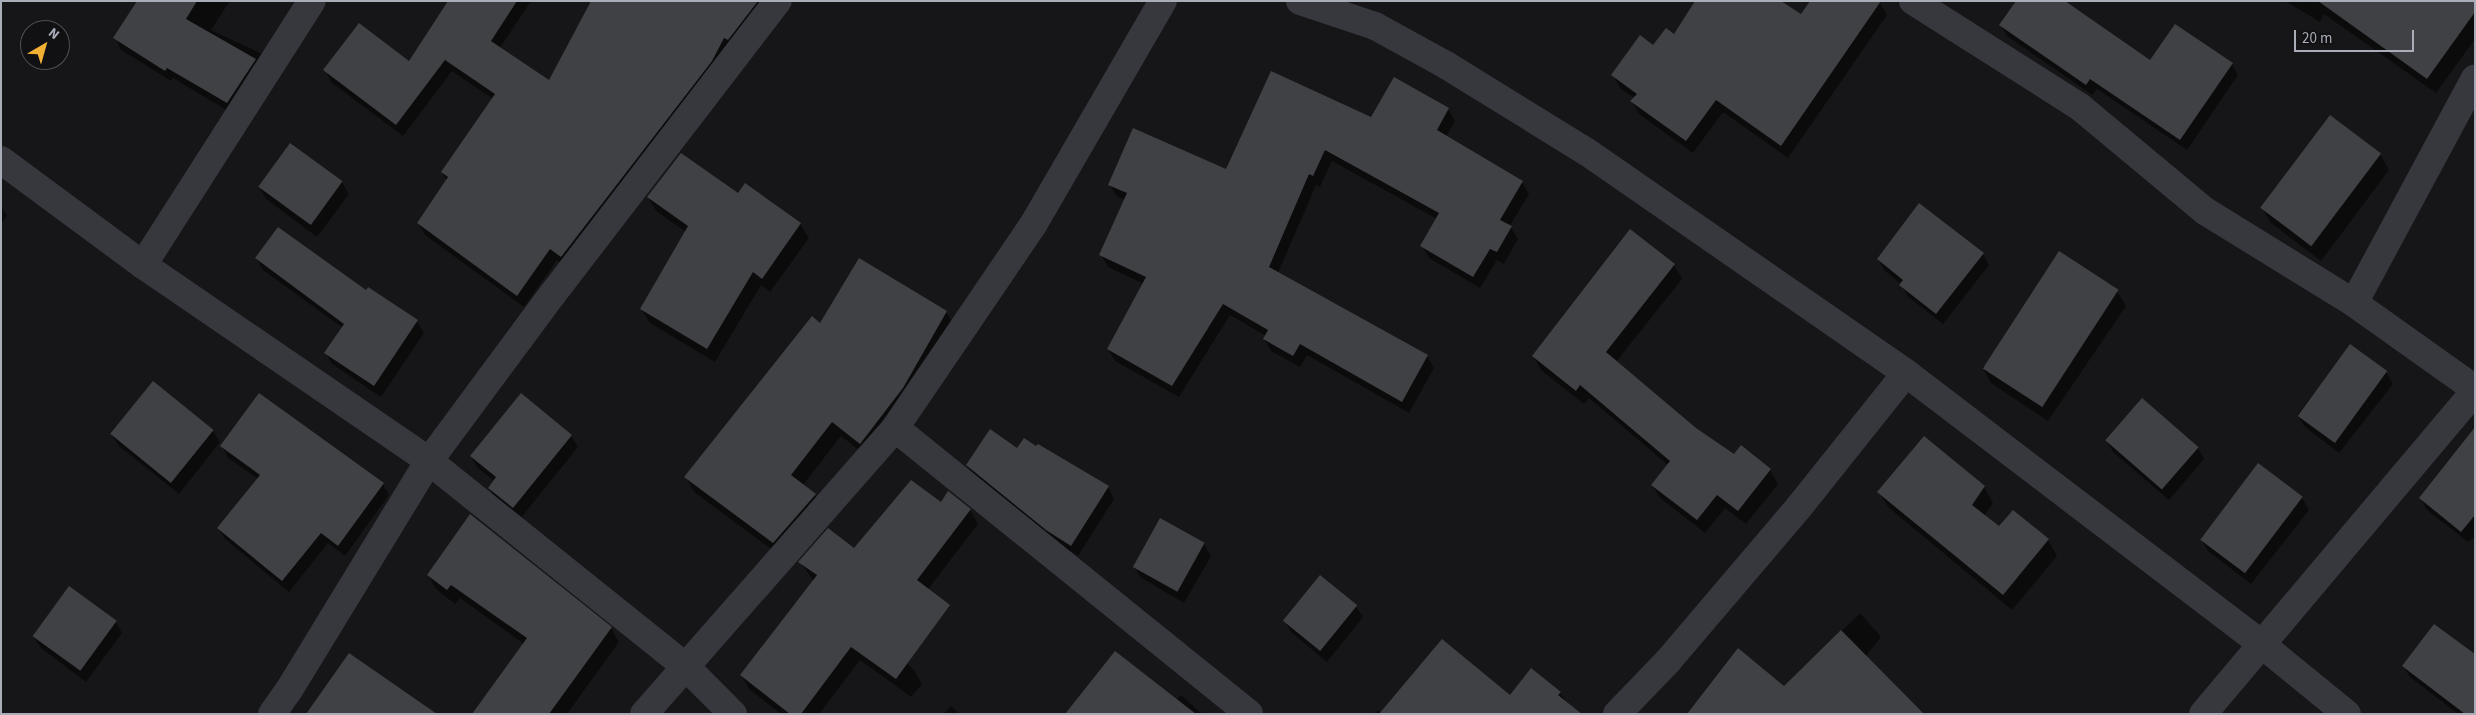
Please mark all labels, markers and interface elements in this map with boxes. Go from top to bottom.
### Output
north arrow [20,20,70,70]
scale bar [2296,20,2416,52]
text: N [44,23,63,45]
text: 20 m [2302,28,2332,49]

